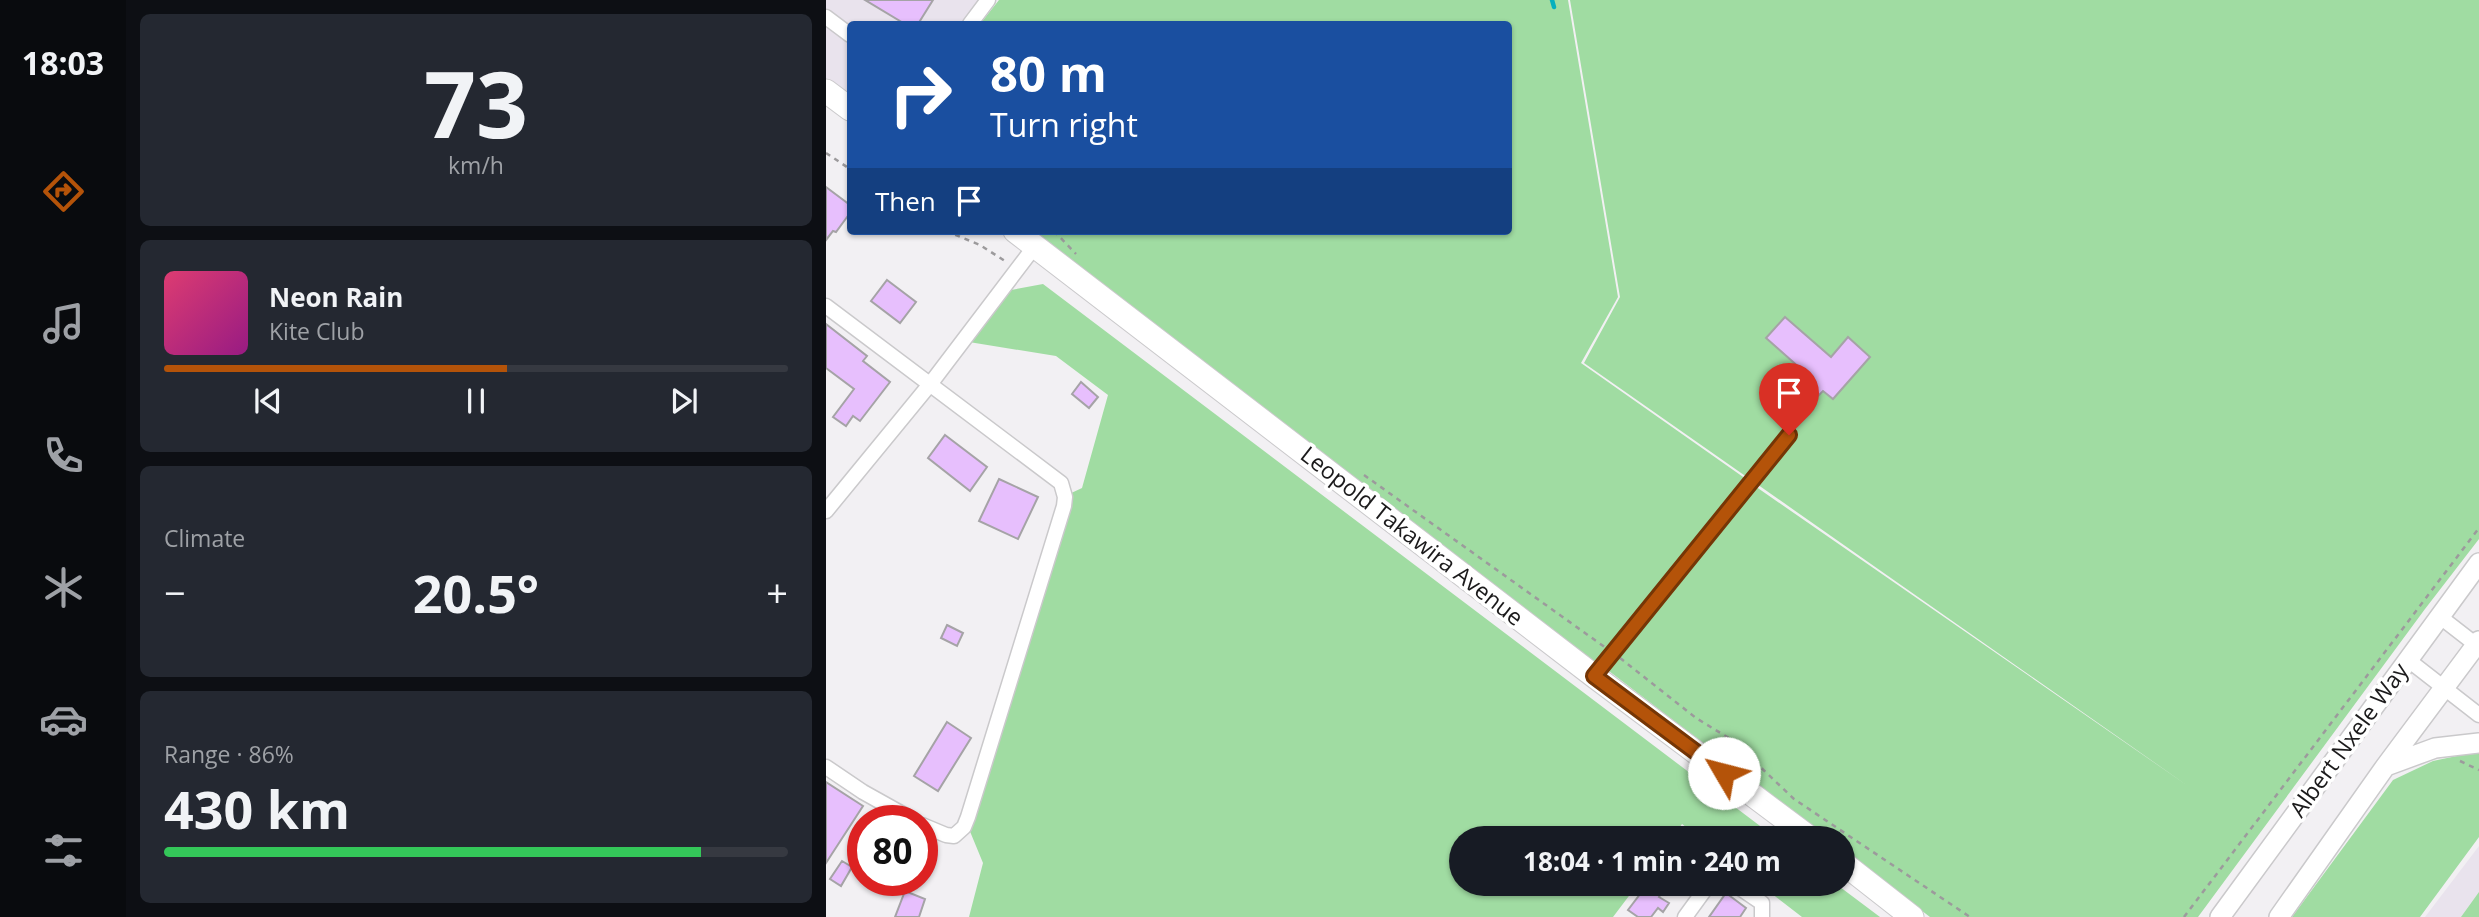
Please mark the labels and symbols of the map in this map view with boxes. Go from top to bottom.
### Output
pin [1759,363,1819,435]
street label: Leopold Takawira Avenue [1295,438,1531,632]
street label: Albert Nxele Way [2281,655,2415,823]
position arrow [1687,736,1761,810]
speed limit sign: 80 [847,805,938,896]

